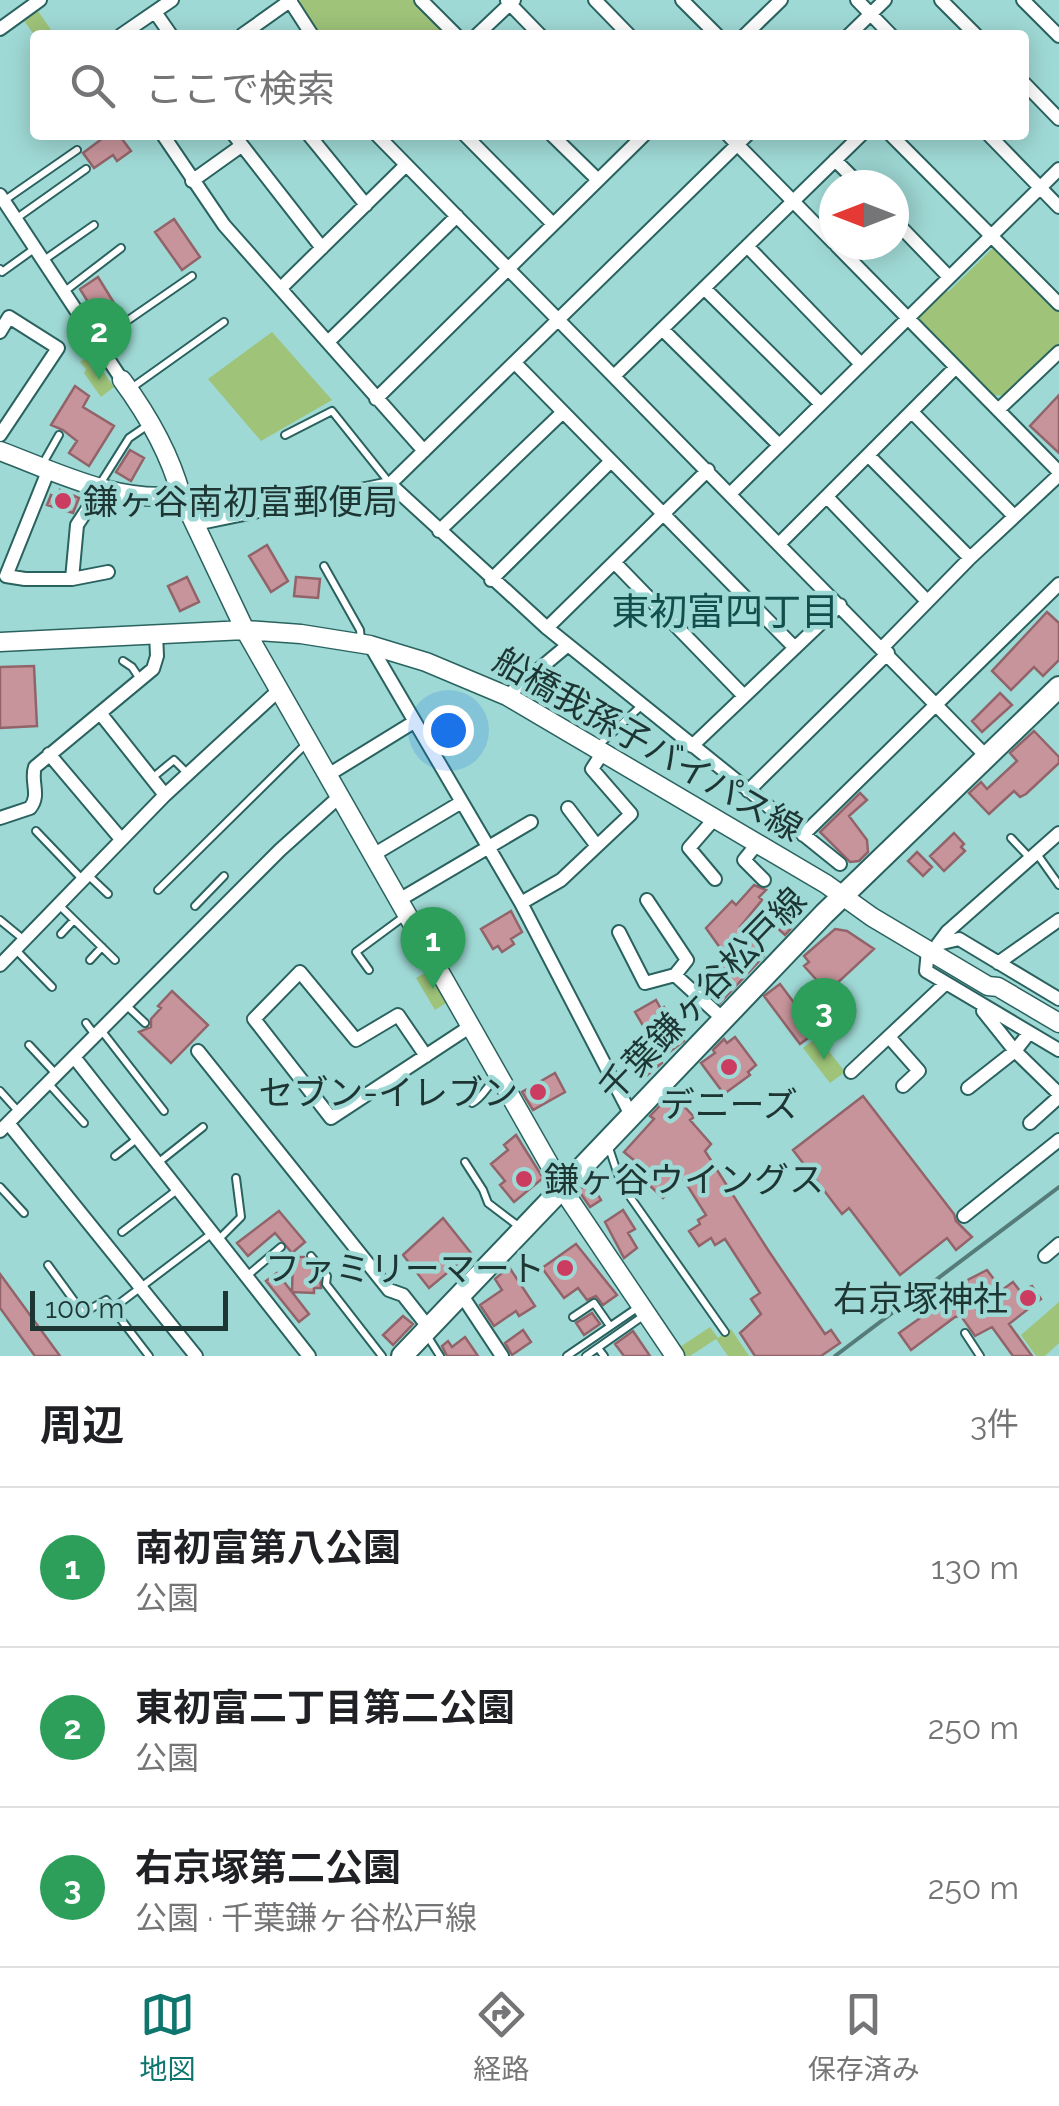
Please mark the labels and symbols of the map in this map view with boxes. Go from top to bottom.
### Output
north arrow [819,170,909,260]
pin: 2 [66,298,132,380]
place label: 鎌ヶ谷南初富郵便局 [83,481,398,522]
marker: 鎌ヶ谷南初富郵便局 [52,490,74,512]
district label: 東初富四丁目 [611,589,839,634]
street label: 船橋我孫子バイパス線 [486,639,810,849]
your location [423,705,474,756]
street label: 千葉鎌ヶ谷松戸線 [590,879,814,1109]
pin: 1 [400,906,466,989]
pin: 3 [792,978,856,1060]
marker: デニーズ [718,1056,740,1078]
place label: セブン-イレブン [258,1072,518,1113]
marker: セブン-イレブン [527,1081,549,1103]
place label: デニーズ [660,1084,798,1125]
place label: 鎌ヶ谷ウイングス [544,1159,824,1200]
marker: 鎌ヶ谷ウイングス [513,1168,535,1190]
place label: ファミリーマート [265,1248,545,1289]
marker: ファミリーマート [554,1257,576,1279]
place label: 右京塚神社 [833,1278,1008,1319]
scale bar [30,1286,228,1330]
marker: 右京塚神社 [1017,1287,1039,1309]

